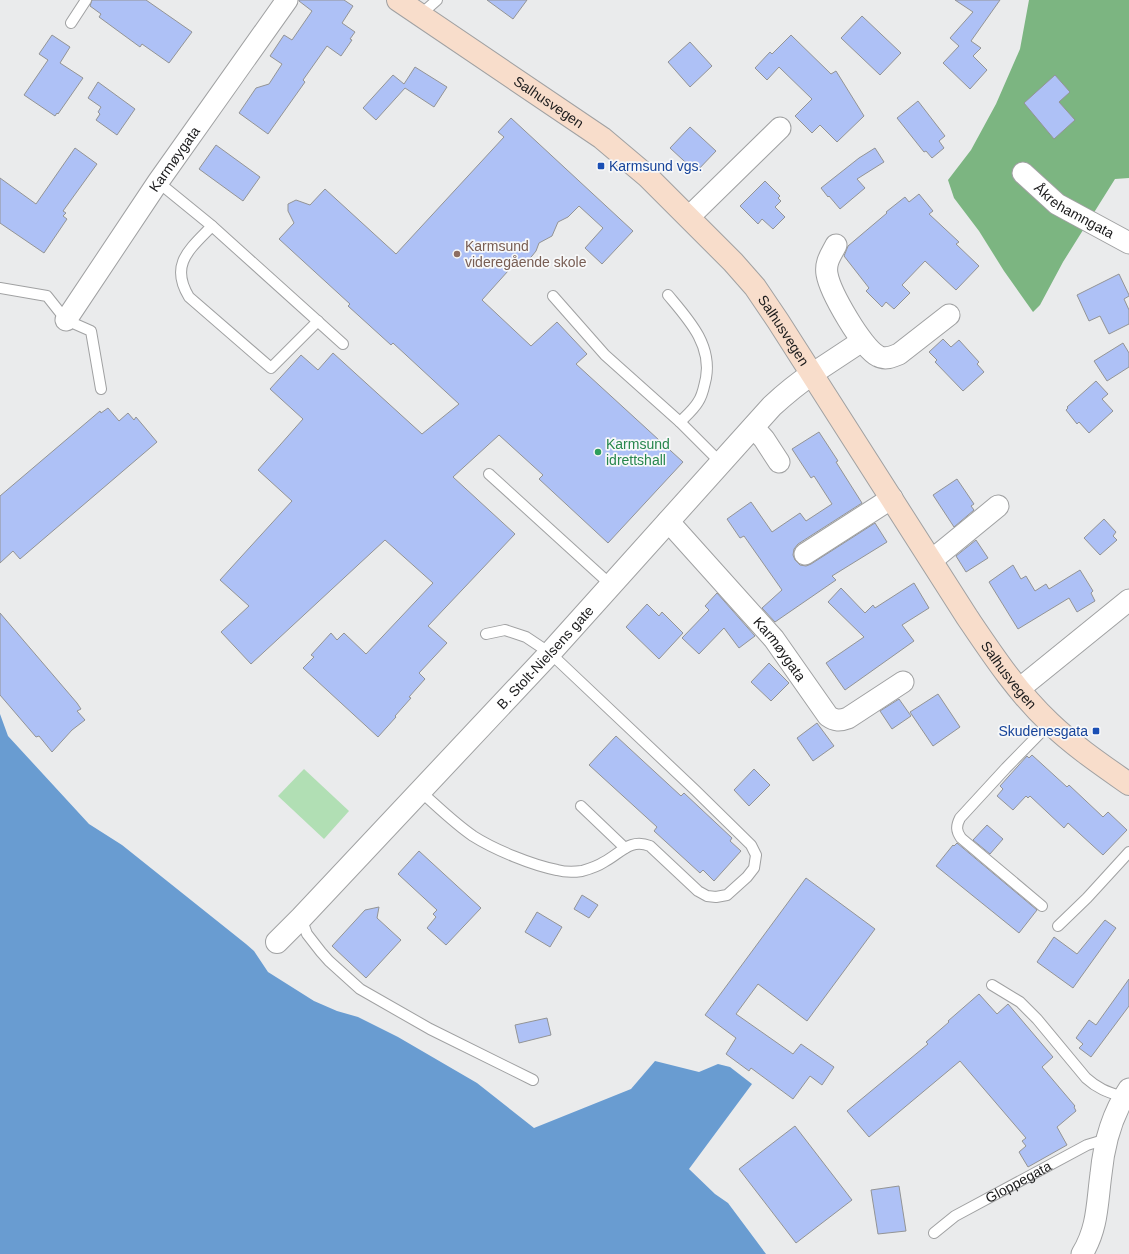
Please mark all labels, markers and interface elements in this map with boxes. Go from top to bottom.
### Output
street label: Salhusvegen [511,73,587,131]
street label: Karmøygata [146,123,203,195]
place label: Karmsund vgs. [609,158,702,174]
marker: Karmsund vgs. [596,161,606,171]
street label: Åkrehamngata [1031,180,1117,241]
place label: Karmsund videregående skole [465,238,587,270]
marker: Karmsund videregående skole [452,249,462,259]
street label: Salhusvegen [755,292,812,369]
place label: Karmsund idrettshall [606,436,670,468]
marker: Karmsund idrettshall [593,447,603,457]
street label: B. Stolt-Nielsens gate [494,602,597,712]
street label: Karmøygata [750,614,809,684]
street label: Salhusvegen [978,638,1040,712]
place label: Skudenesgata [998,723,1088,739]
marker: Skudenesgata [1091,726,1101,736]
street label: Gloppegata [983,1158,1054,1206]

